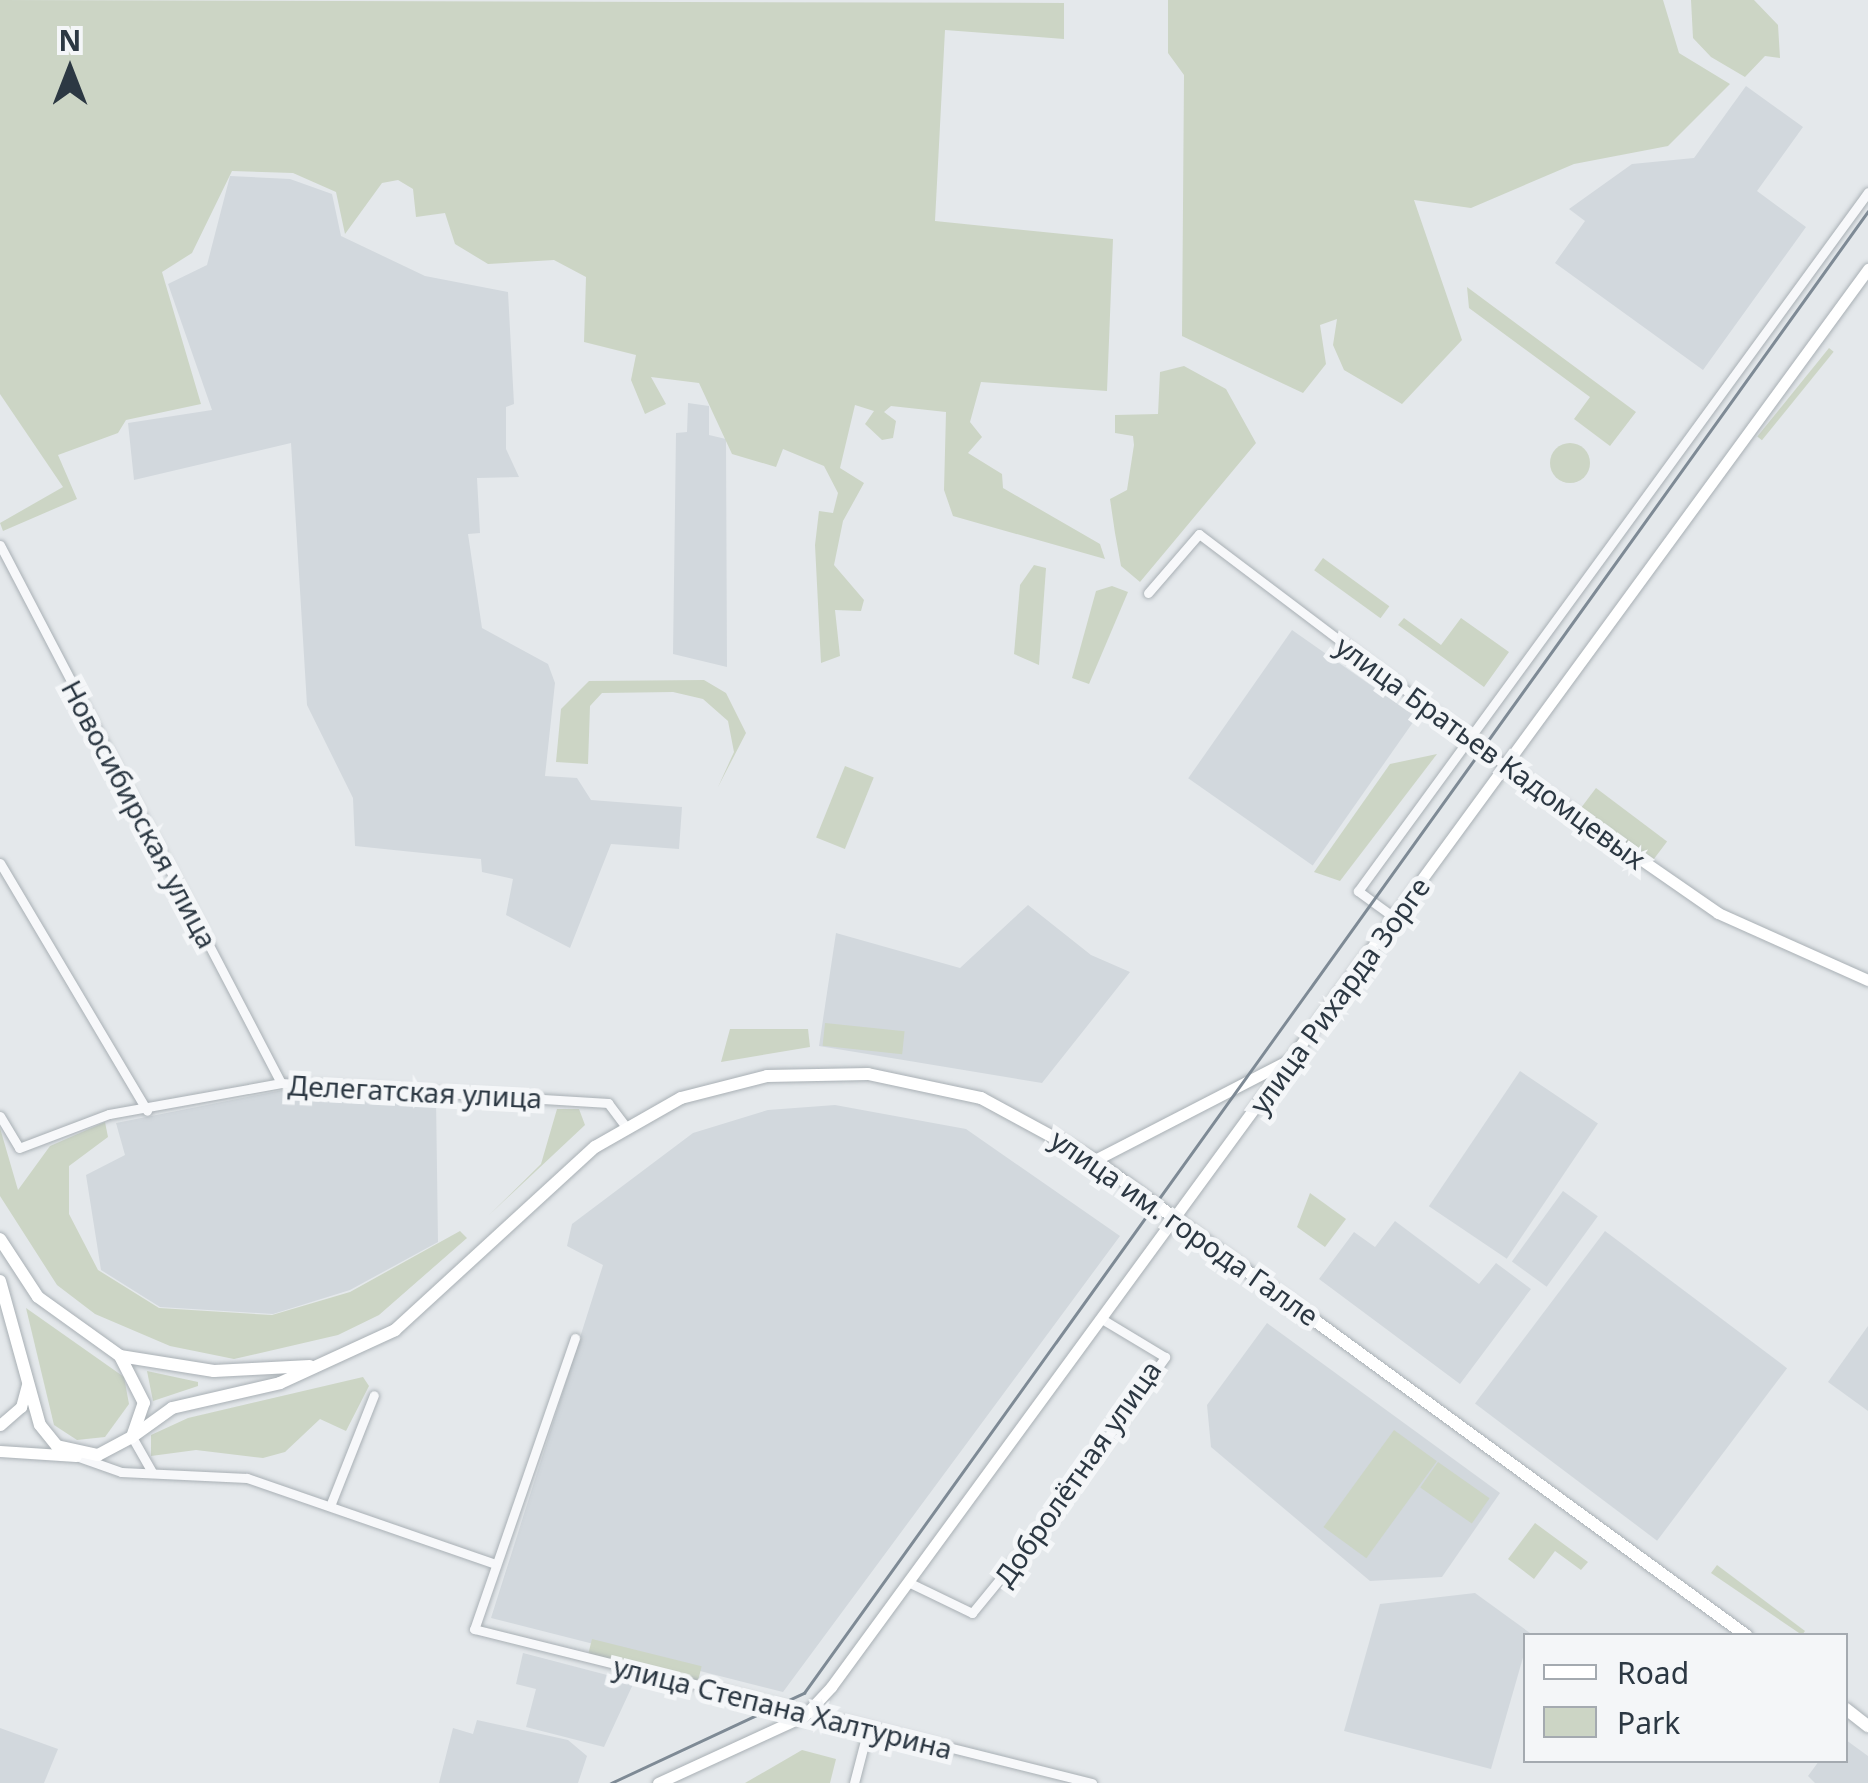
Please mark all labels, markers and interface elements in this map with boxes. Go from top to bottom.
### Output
north arrow [20,20,120,120]
text: N [59,21,81,59]
street label: улица Братьев Кадомцевых [1330,628,1652,876]
street label: Новосибирская улица [55,674,225,954]
street label: улица Рихарда Зорге [1242,870,1436,1120]
street label: Делегатская улица [287,1068,543,1114]
street label: улица им. города Галле [1045,1122,1325,1332]
street label: Добролётная улица [986,1354,1168,1592]
legend [1523,1633,1848,1763]
street label: улица Степана Халтурина [610,1649,956,1765]
text: Road [1617,1652,1689,1693]
text: Park [1617,1702,1680,1743]

